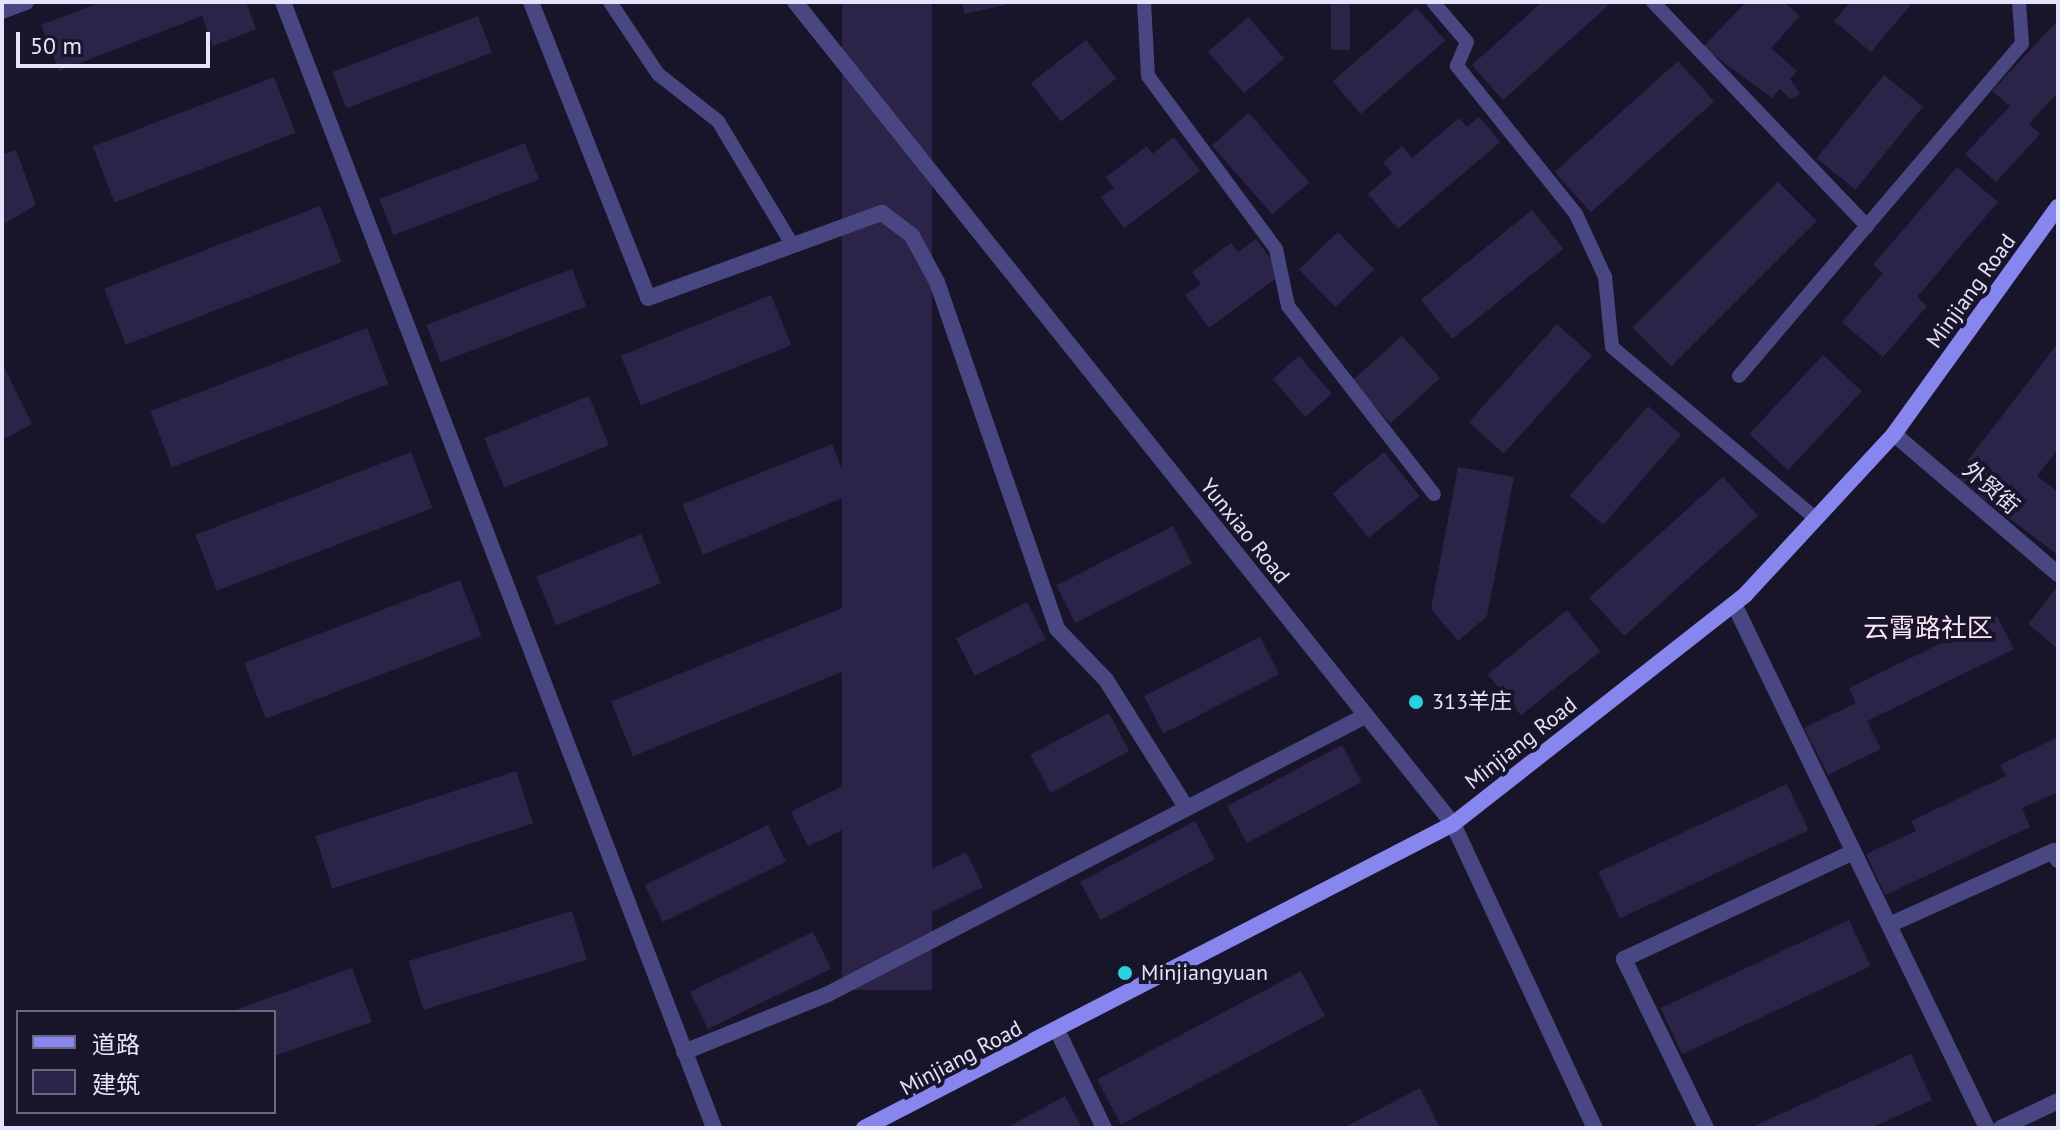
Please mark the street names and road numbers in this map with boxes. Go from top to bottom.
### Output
street label: Minjiang Road [1921,229,2021,353]
street label: 外贸街 [1957,456,2025,520]
street label: Yunxiao Road [1195,473,1295,589]
street label: Minjiang Road [1460,691,1582,795]
street label: Minjiang Road [896,1015,1026,1101]

